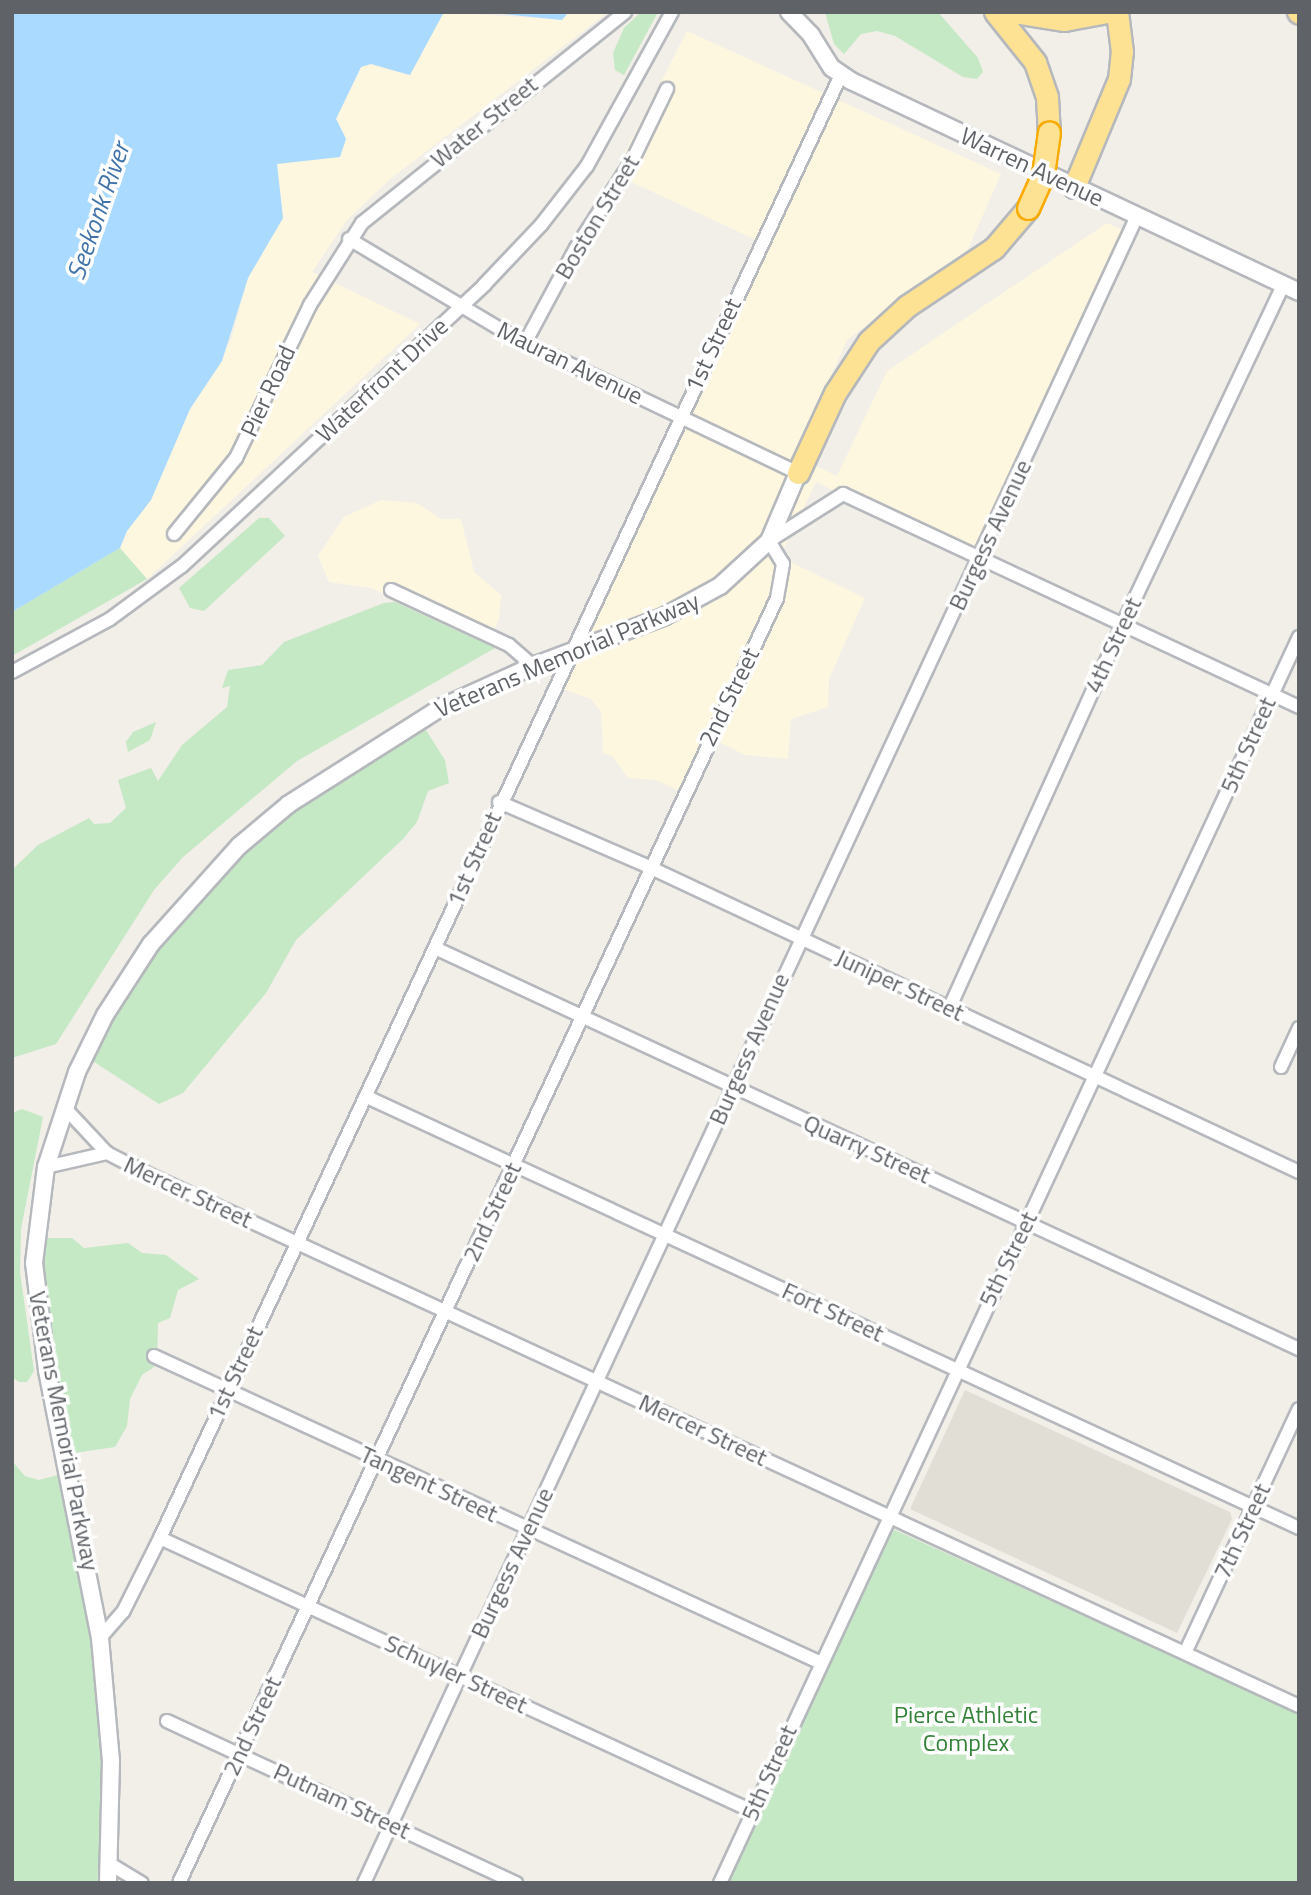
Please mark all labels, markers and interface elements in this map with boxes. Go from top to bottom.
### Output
street label: Water Street [425,70,543,174]
street label: Warren Avenue [956,121,1108,213]
water label: Seekonk River [60,138,136,284]
street label: Boston Street [549,150,645,284]
street label: 1st Street [679,294,747,396]
street label: Waterfront Drive [310,312,454,448]
street label: Mauran Avenue [492,315,648,411]
street label: Pier Road [234,341,302,441]
street label: Burgess Avenue [943,455,1037,615]
street label: Veterans Memorial Parkway [430,586,704,724]
street label: 4th Street [1078,593,1148,697]
street label: 2nd Street [693,643,765,751]
street label: 5th Street [1214,693,1282,797]
street label: 1st Street [440,807,508,911]
street label: Juniper Street [831,943,969,1027]
street label: Burgess Avenue [703,969,795,1129]
street label: Quarry Street [799,1108,935,1190]
street label: Mercer Street [119,1150,257,1234]
street label: 2nd Street [457,1158,527,1266]
street label: 5th Street [973,1207,1043,1311]
street label: Fort Street [778,1276,888,1348]
street label: Veterans Memorial Parkway [23,1289,105,1573]
street label: 1st Street [201,1322,269,1424]
street label: Mercer Street [634,1388,772,1472]
street label: Tangent Street [356,1440,502,1528]
street label: 7th Street [1207,1479,1277,1583]
street label: Burgess Avenue [465,1483,559,1643]
street label: Schuyler Street [380,1628,532,1720]
street label: 2nd Street [217,1672,287,1780]
park label: Pierce Athletic Complex [894,1701,1038,1757]
street label: 5th Street [735,1721,803,1825]
street label: Putnam Street [269,1757,415,1845]

